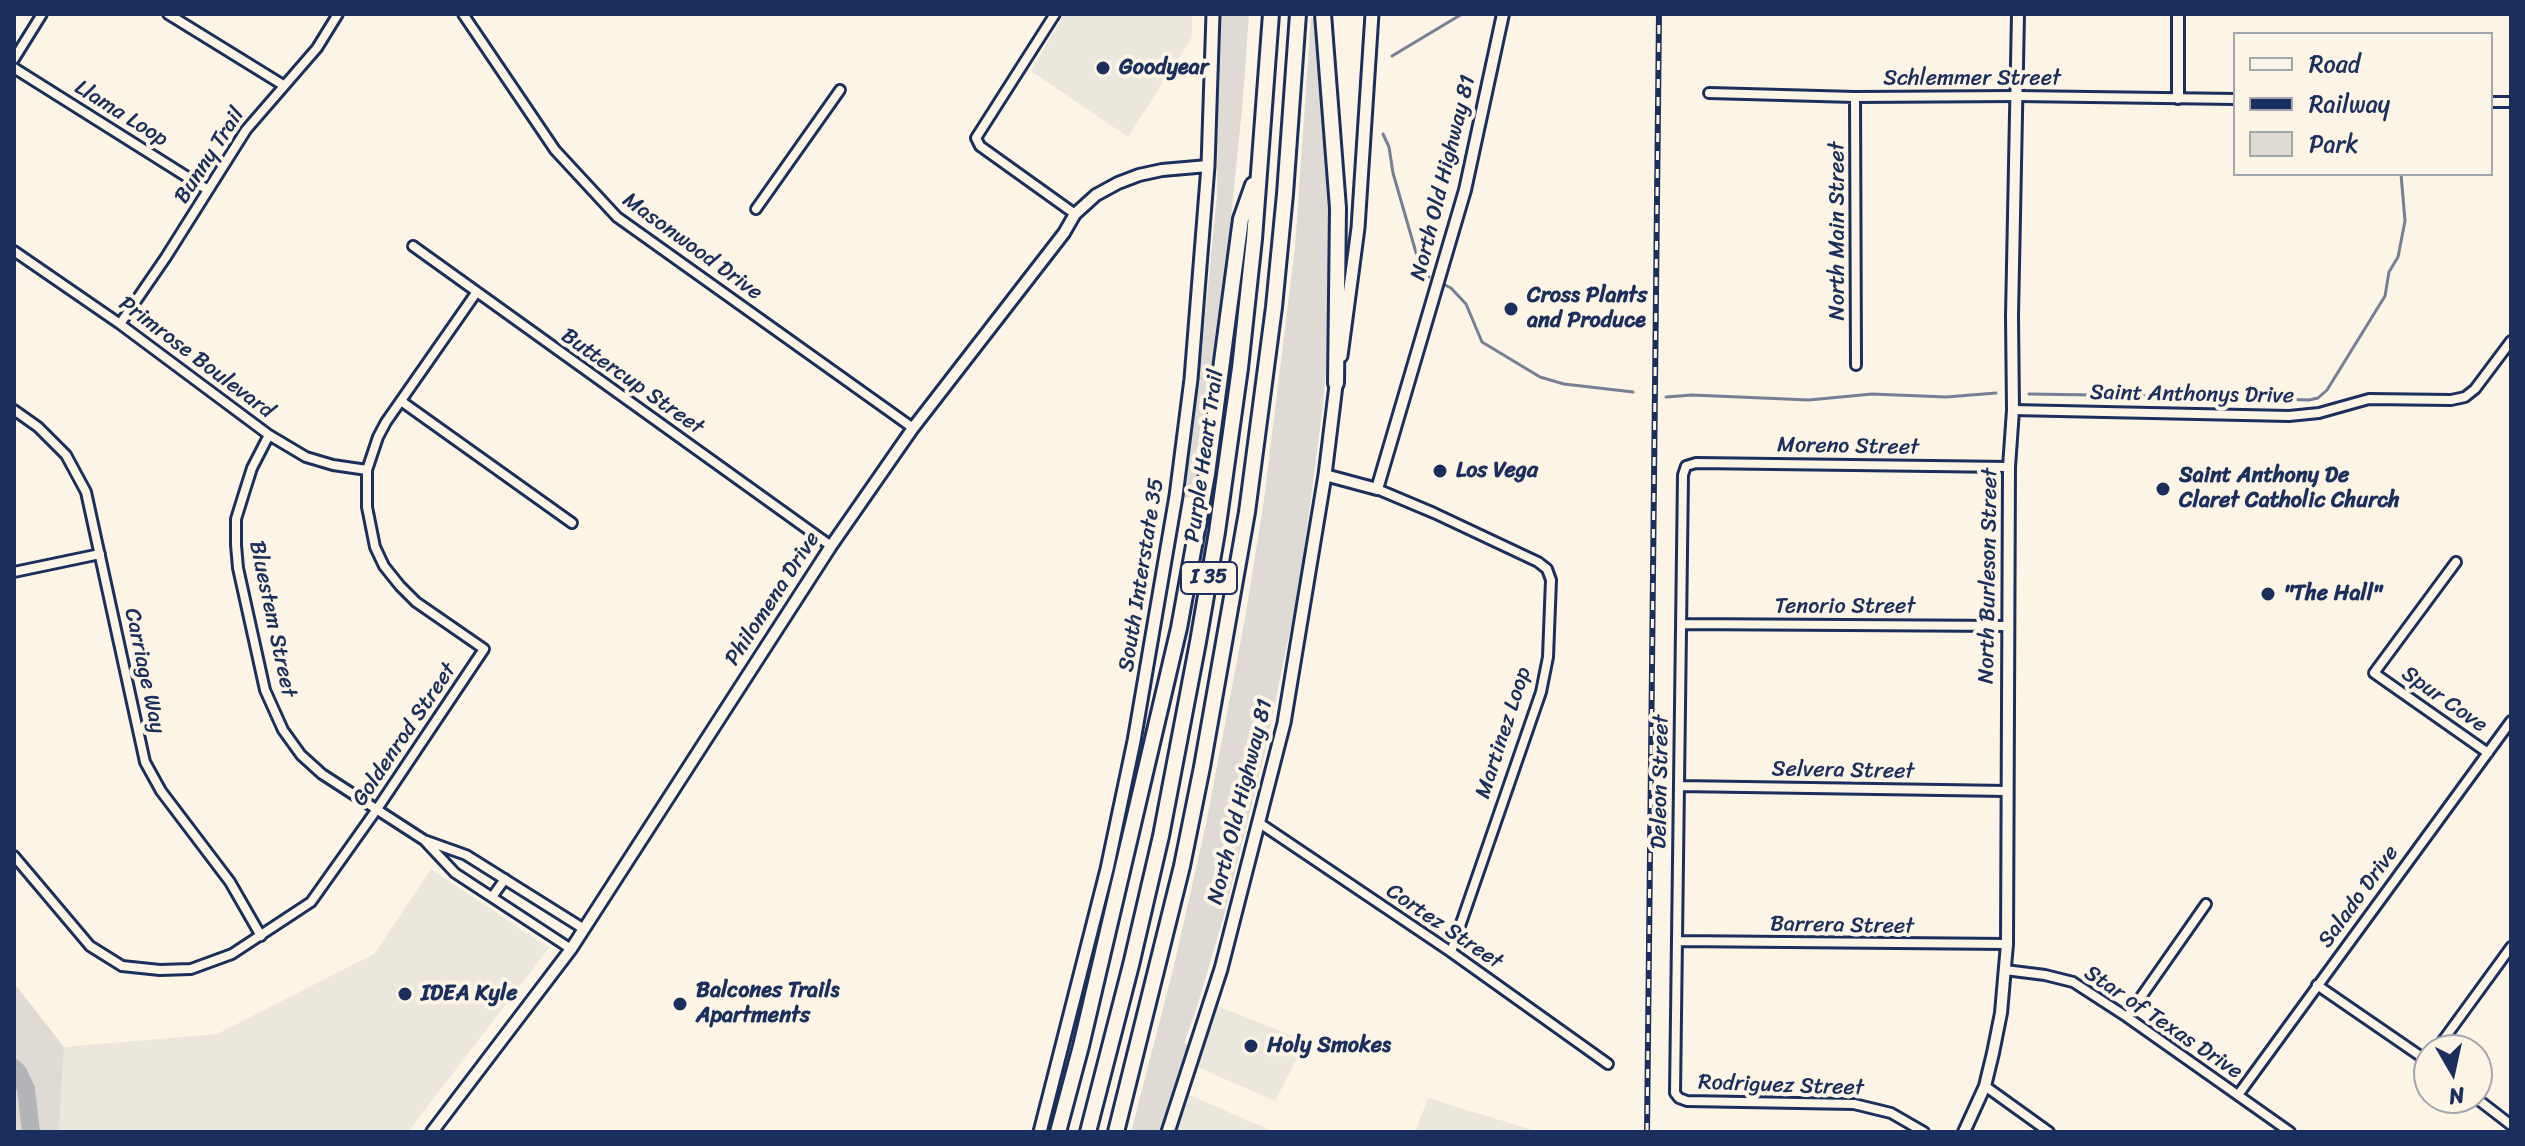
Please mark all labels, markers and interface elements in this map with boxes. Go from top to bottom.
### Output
legend [2233,32,2493,176]
text: Road [2309,43,2360,85]
place label: Goodyear [1119,55,1209,81]
marker: Goodyear [1094,59,1112,77]
street label: Schlemmer Street [1883,66,2061,92]
street label: North Old Highway 81 [1406,73,1482,283]
street label: Llama Loop [69,75,173,153]
text: Railway [2309,83,2390,125]
street label: Bunny Trail [169,103,251,209]
text: Park [2309,123,2358,165]
street label: North Main Street [1825,142,1851,320]
street label: Masonwood Drive [617,187,767,307]
place label: Cross Plants and Produce [1527,283,1647,334]
street label: Primrose Boulevard [113,291,279,425]
marker: Cross Plants and Produce [1502,300,1520,318]
street label: Buttercup Street [556,323,708,441]
street label: Purple Heart Trail [1180,368,1230,544]
street label: Saint Anthonys Drive [2090,380,2294,410]
street label: Moreno Street [1777,433,1919,461]
place label: Los Vega [1456,458,1538,484]
marker: Los Vega [1431,462,1449,480]
place label: Saint Anthony De Claret Catholic Church [2179,463,2400,514]
street label: North Burleson Street [1974,468,2004,684]
street label: South Interstate 35 [1114,476,1170,674]
marker: Saint Anthony De Claret Catholic Church [2154,480,2172,498]
street label: Philomena Drive [720,527,826,671]
street label: Bluestem Street [243,538,301,700]
road number: I 35 [1181,562,1237,594]
place label: "The Hall" [2284,581,2382,607]
marker: "The Hall" [2259,585,2277,603]
street label: Tenorio Street [1775,594,1915,620]
street label: Carriage Way [118,606,170,736]
street label: Goldenrod Street [347,658,463,812]
street label: Spur Cove [2396,661,2492,739]
street label: Martinez Loop [1470,664,1538,802]
street label: North Old Highway 81 [1203,697,1279,907]
street label: Deleon Street [1647,715,1675,849]
street label: Selvera Street [1771,757,1915,785]
street label: Salado Drive [2313,841,2405,953]
street label: Cortez Street [1381,878,1507,976]
street label: Barrera Street [1770,912,1914,940]
street label: Star of Texas Drive [2079,960,2247,1086]
place label: Balcones Trails Apartments [696,978,839,1030]
place label: IDEA Kyle [421,981,517,1007]
marker: IDEA Kyle [396,985,414,1003]
marker: Balcones Trails Apartments [671,995,689,1013]
place label: Holy Smokes [1267,1033,1391,1059]
north arrow [2413,1034,2493,1114]
marker: Holy Smokes [1242,1037,1260,1055]
street label: Rodriguez Street [1698,1070,1864,1102]
text: N [2446,1076,2467,1117]

